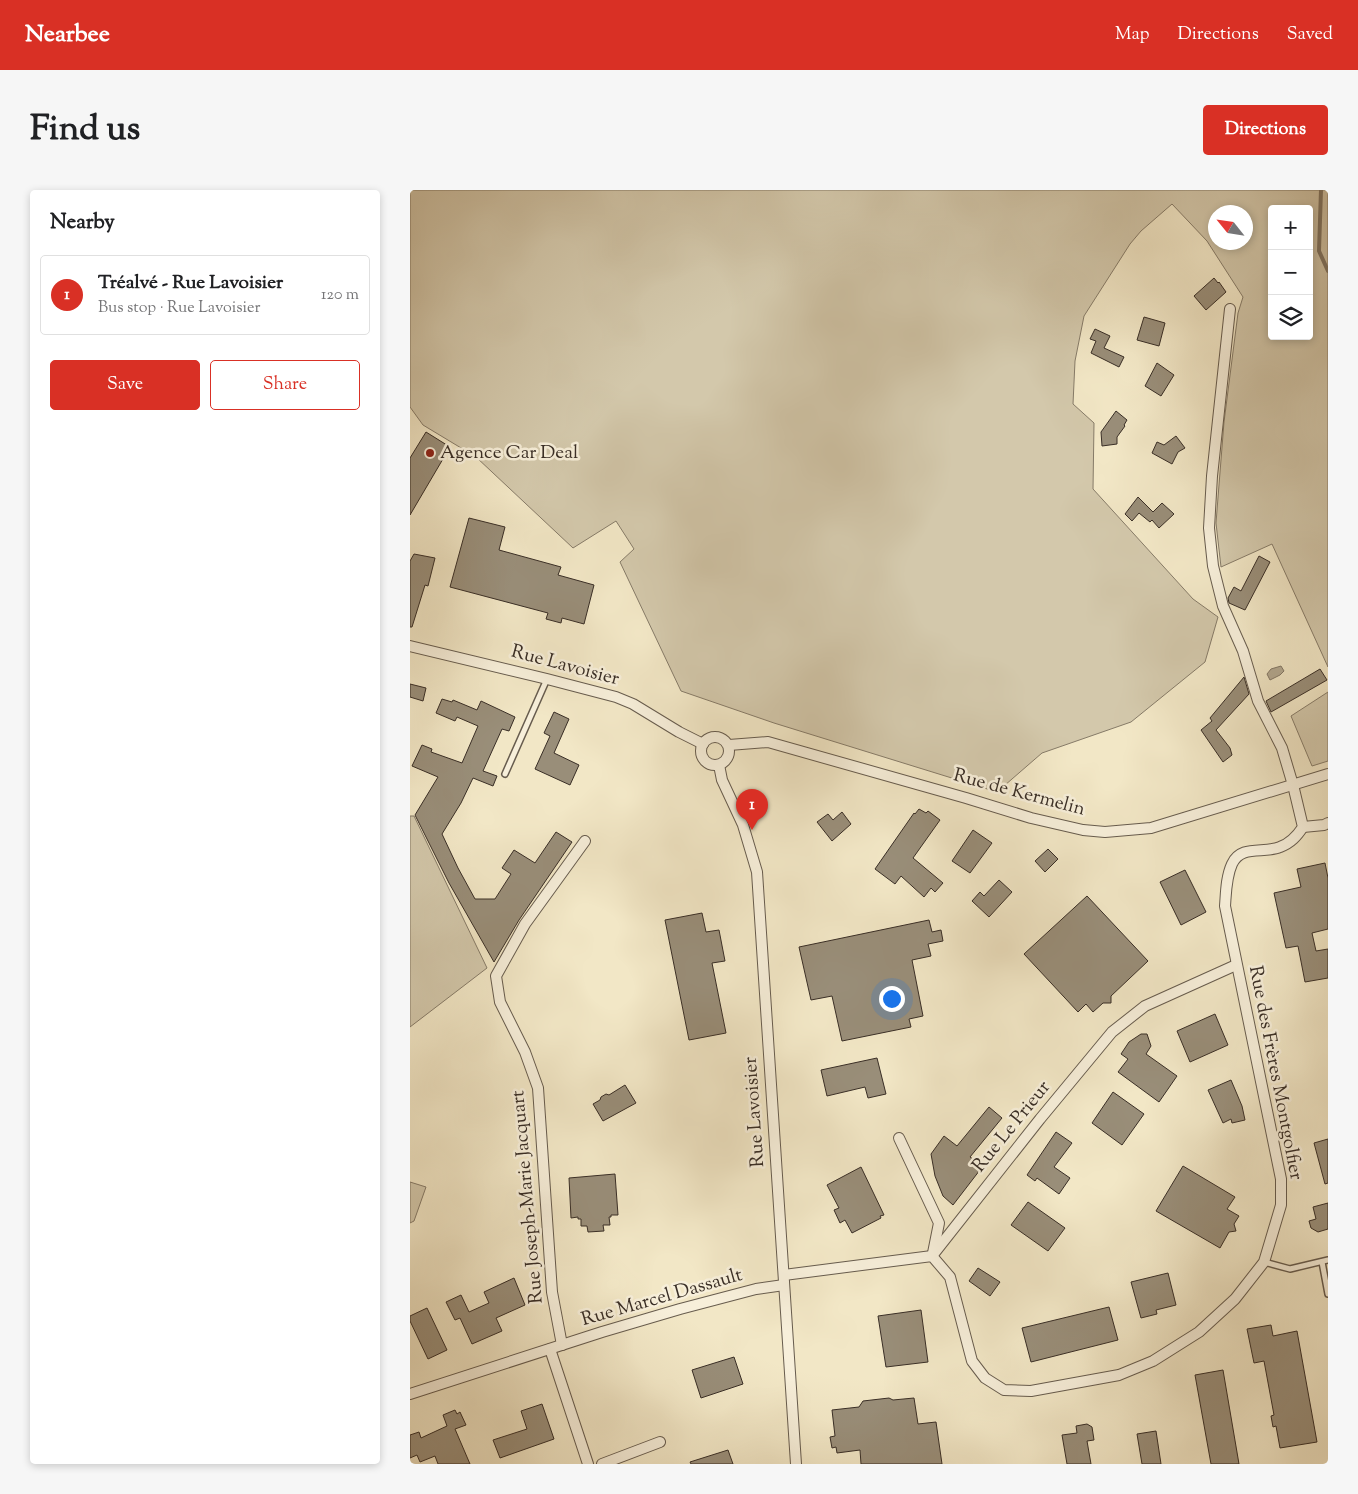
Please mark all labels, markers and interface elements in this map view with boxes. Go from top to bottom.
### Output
text: Nearbee [25,18,110,52]
text: Map [1115,22,1150,48]
text: Directions [1178,22,1259,48]
text: Saved [1287,22,1333,48]
text: Find us [30,105,140,156]
button: Directions [1203,105,1328,155]
north arrow [1208,205,1253,250]
map controls [1268,205,1313,340]
button: + [1268,205,1313,250]
text: Nearby [50,208,115,238]
button: − [1268,250,1313,295]
text: Tréalvé - Rue Lavoisier [98,270,283,297]
text: 1 [64,284,70,307]
text: 120 m [321,284,359,307]
button: layers [1268,295,1313,340]
text: Bus stop · Rue Lavoisier [98,297,260,320]
button: Save [50,360,200,410]
button: Share [210,360,360,410]
place label: Agence Car Deal [440,440,578,467]
marker: Agence Car Deal [424,447,436,459]
street label: Rue Lavoisier [508,639,622,693]
street label: Rue de Kermelin [950,762,1088,824]
pin: 1 [736,789,768,830]
street label: Rue des Frères Montgolfier [1241,964,1309,1182]
your location [879,986,905,1012]
street label: Rue Lavoisier [738,1056,772,1168]
street label: Rue Le Prieur [967,1075,1057,1179]
street label: Rue Joseph-Marie Jacquart [505,1089,551,1305]
street label: Rue Marcel Dassault [578,1262,746,1334]

